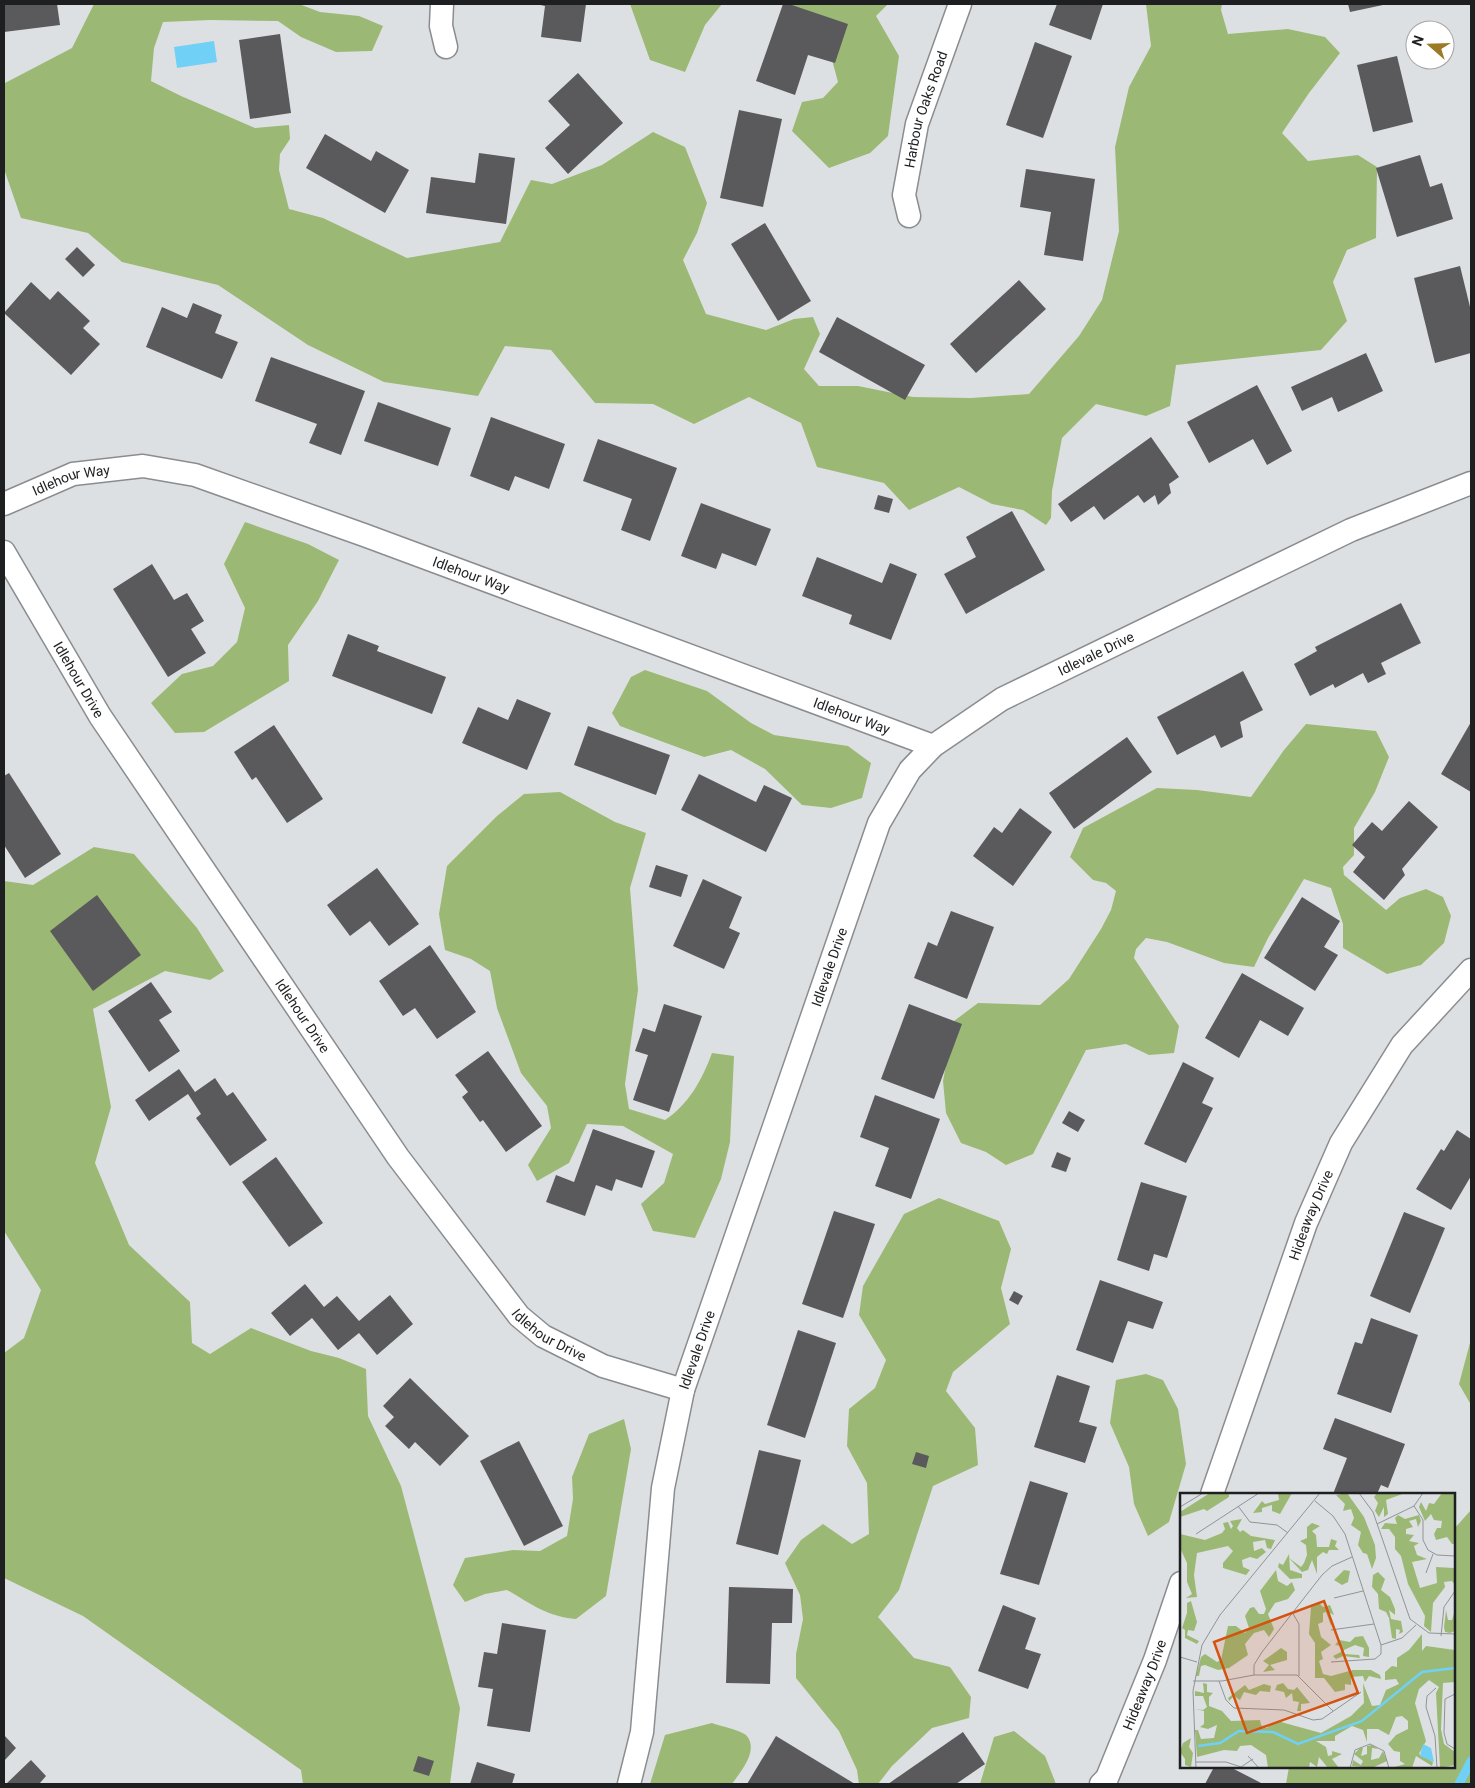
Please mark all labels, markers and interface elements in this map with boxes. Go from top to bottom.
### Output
north arrow [1405,20,1455,70]
text: N [1409,33,1427,48]
street label: Harbour Oaks Road [901,49,950,169]
street label: Idlehour Way [30,462,111,499]
street label: Idlehour Way [431,553,512,596]
street label: Idlevale Drive [1055,628,1137,679]
street label: Idlehour Drive [50,639,107,721]
street label: Idlehour Way [811,694,893,738]
street label: Idlevale Drive [808,925,850,1009]
street label: Idlehour Drive [272,976,333,1056]
street label: Hideaway Drive [1286,1167,1336,1262]
street label: Idlehour Drive [508,1306,589,1364]
street label: Idlevale Drive [676,1308,718,1391]
inset map [1180,1493,1455,1768]
street label: Hideaway Drive [1119,1637,1169,1732]

